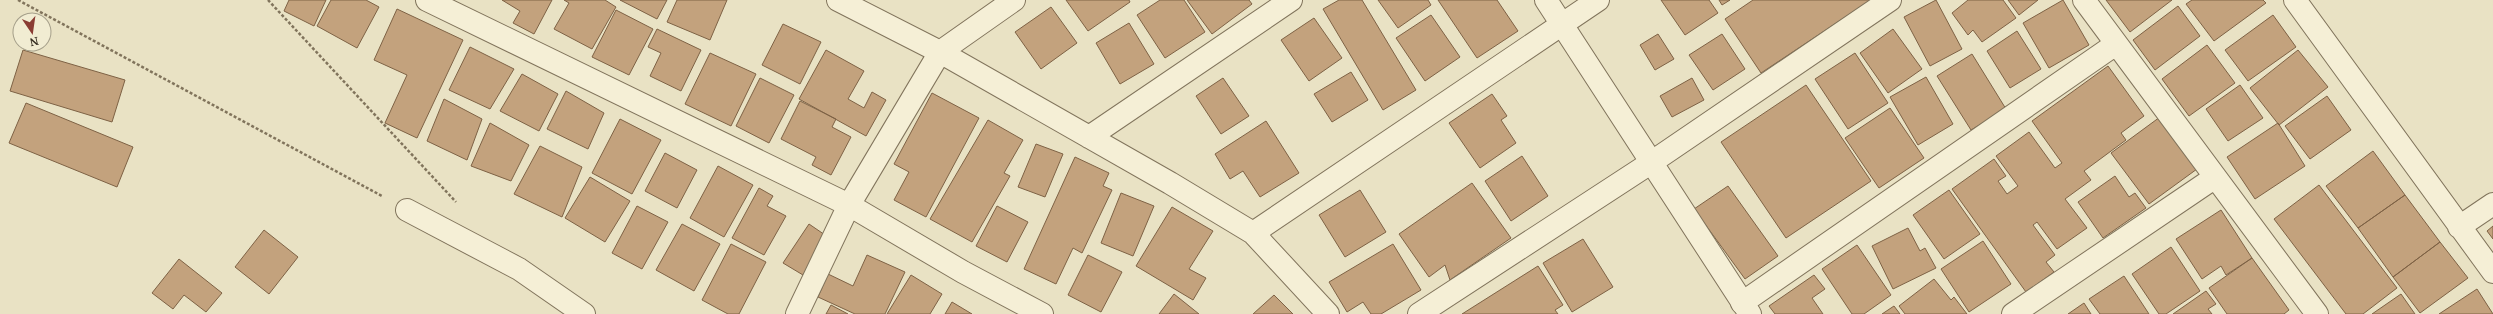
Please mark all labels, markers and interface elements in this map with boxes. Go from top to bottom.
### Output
north arrow [12,12,52,52]
text: N [28,34,40,51]

